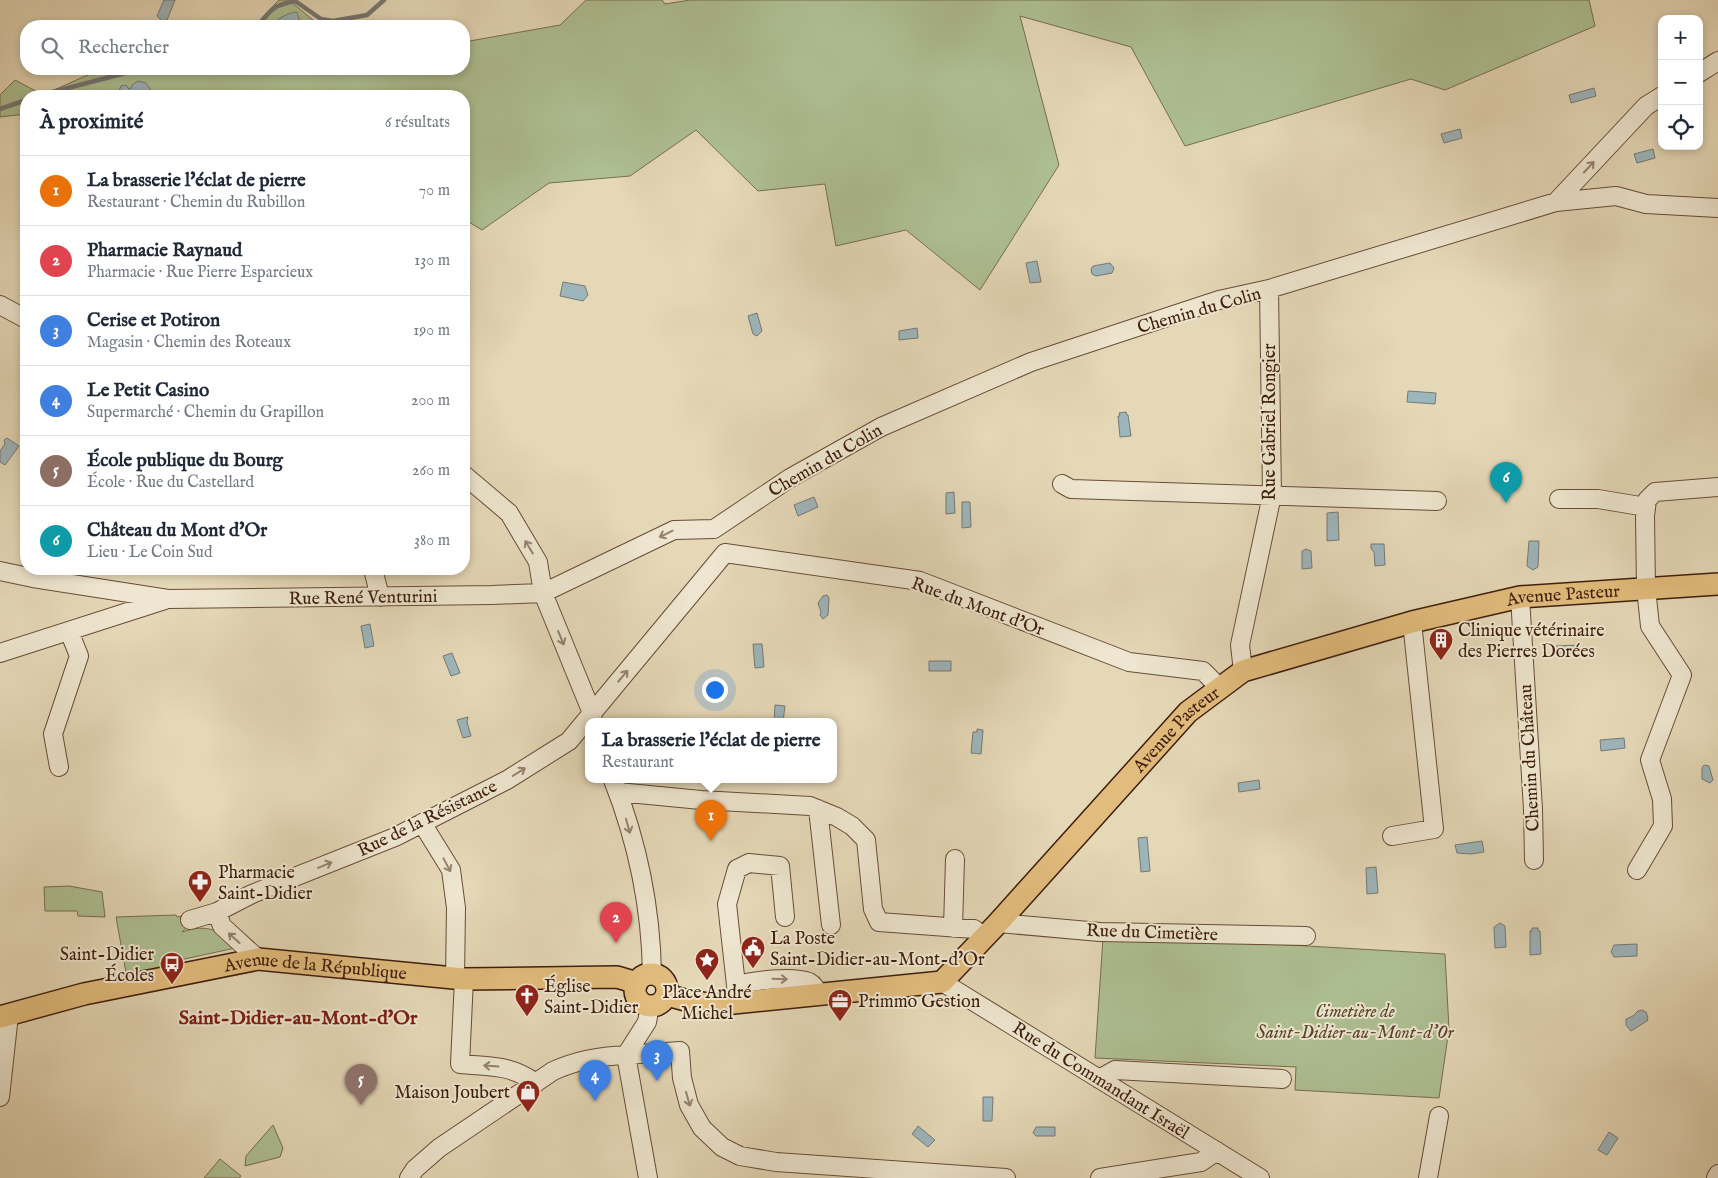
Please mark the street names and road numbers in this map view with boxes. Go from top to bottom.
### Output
street label: Chemin du Colin [1135,283,1264,340]
street label: Rue Gabriel Rongier [1259,343,1282,501]
street label: Chemin du Colin [765,419,887,503]
street label: Rue du Mont d'Or [908,573,1048,642]
street label: Avenue Pasteur [1503,580,1621,613]
street label: Rue René Venturini [288,586,438,611]
street label: Avenue Pasteur [1128,682,1225,779]
street label: Chemin du Château [1515,684,1546,832]
street label: Rue de la Résistance [354,776,501,863]
street label: Rue du Cimetière [1086,920,1218,947]
street label: Avenue de la République [221,949,408,986]
street label: Rue du Commandant Israël [1007,1017,1193,1145]

